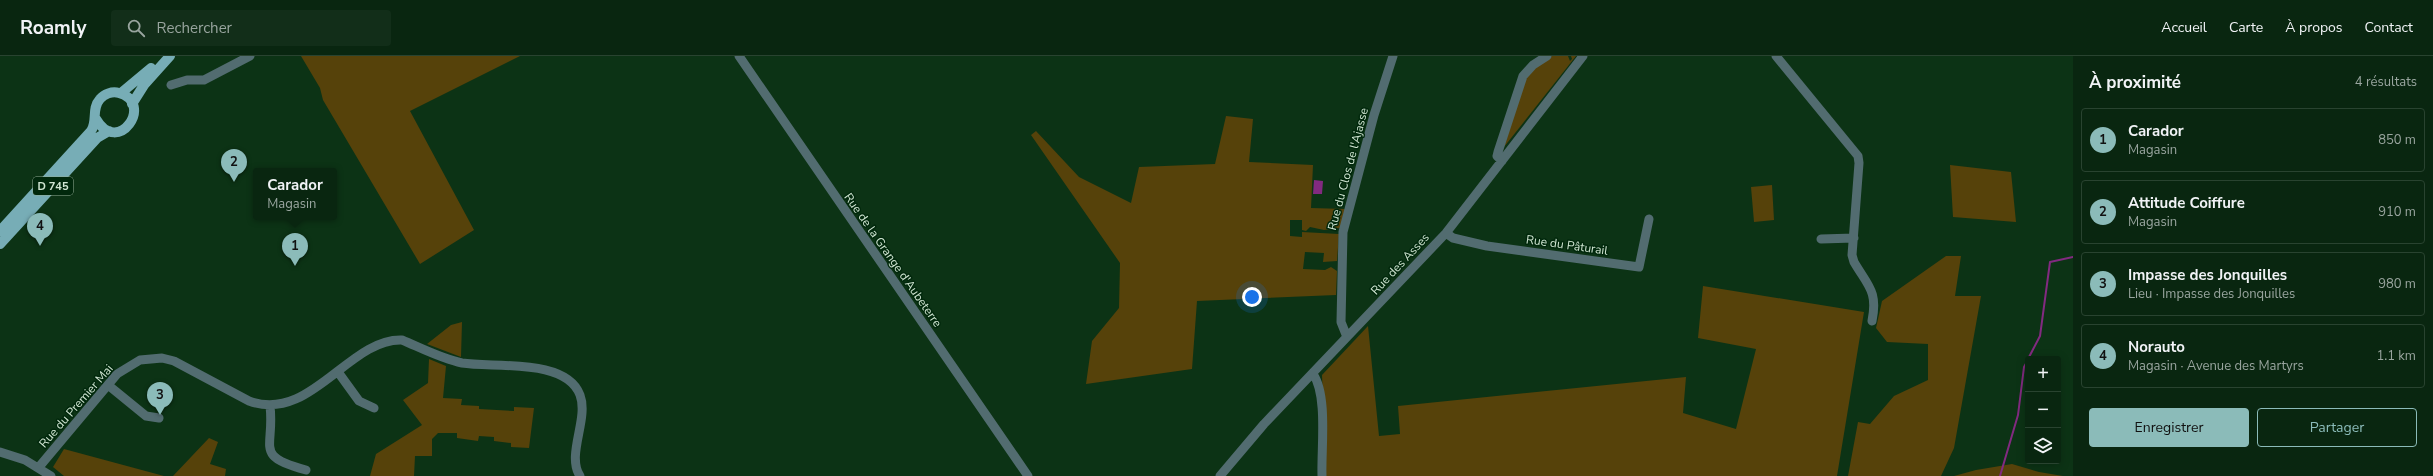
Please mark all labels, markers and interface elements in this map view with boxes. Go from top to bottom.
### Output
search box [111,10,391,46]
text: Roamly [20,15,87,41]
icon: search [125,17,147,39]
text: Rechercher [157,18,232,38]
text: Accueil [2161,18,2207,37]
text: Carte [2229,18,2263,37]
text: À propos [2285,18,2343,37]
text: Contact [2365,18,2413,37]
text: À proximité [2089,71,2181,94]
text: 4 résultats [2355,73,2417,91]
street label: Rue du Clos de l'Ajasse [1324,106,1372,232]
text: Carador [2128,121,2184,141]
text: 1 [2099,131,2107,149]
text: 850 m [2378,131,2416,149]
text: Magasin [2128,141,2177,159]
pin: 2 [221,149,247,182]
popup [253,168,337,220]
text: Carador [267,175,323,195]
road number: D 745 [33,177,73,195]
street label: Rue de la Grange d'Aubeterre [840,190,946,330]
text: Attitude Coiffure [2128,193,2245,213]
text: Magasin [267,195,316,213]
text: 2 [2099,203,2107,221]
text: 910 m [2378,203,2416,221]
pin: 4 [27,213,53,246]
text: Magasin [2128,213,2177,231]
street label: Rue des Asses [1367,230,1433,298]
street label: Rue du Pâturail [1525,231,1609,259]
pin: 1 [282,233,308,266]
text: Impasse des Jonquilles [2128,265,2287,285]
text: 3 [2099,275,2107,293]
text: 980 m [2378,275,2416,293]
text: Lieu · Impasse des Jonquilles [2128,285,2295,303]
your location [1242,287,1262,307]
text: Norauto [2128,337,2185,357]
text: 4 [2099,347,2107,365]
text: 1.1 km [2376,347,2416,365]
map controls [2025,356,2061,464]
button: + [2025,356,2061,392]
text: Magasin · Avenue des Martyrs [2128,357,2304,375]
street label: Rue du Premier Mai [35,361,117,451]
pin: 3 [147,382,173,415]
button: − [2025,392,2061,428]
button: Enregistrer [2089,408,2249,447]
button: Partager [2257,408,2417,447]
button: layers [2025,428,2061,464]

